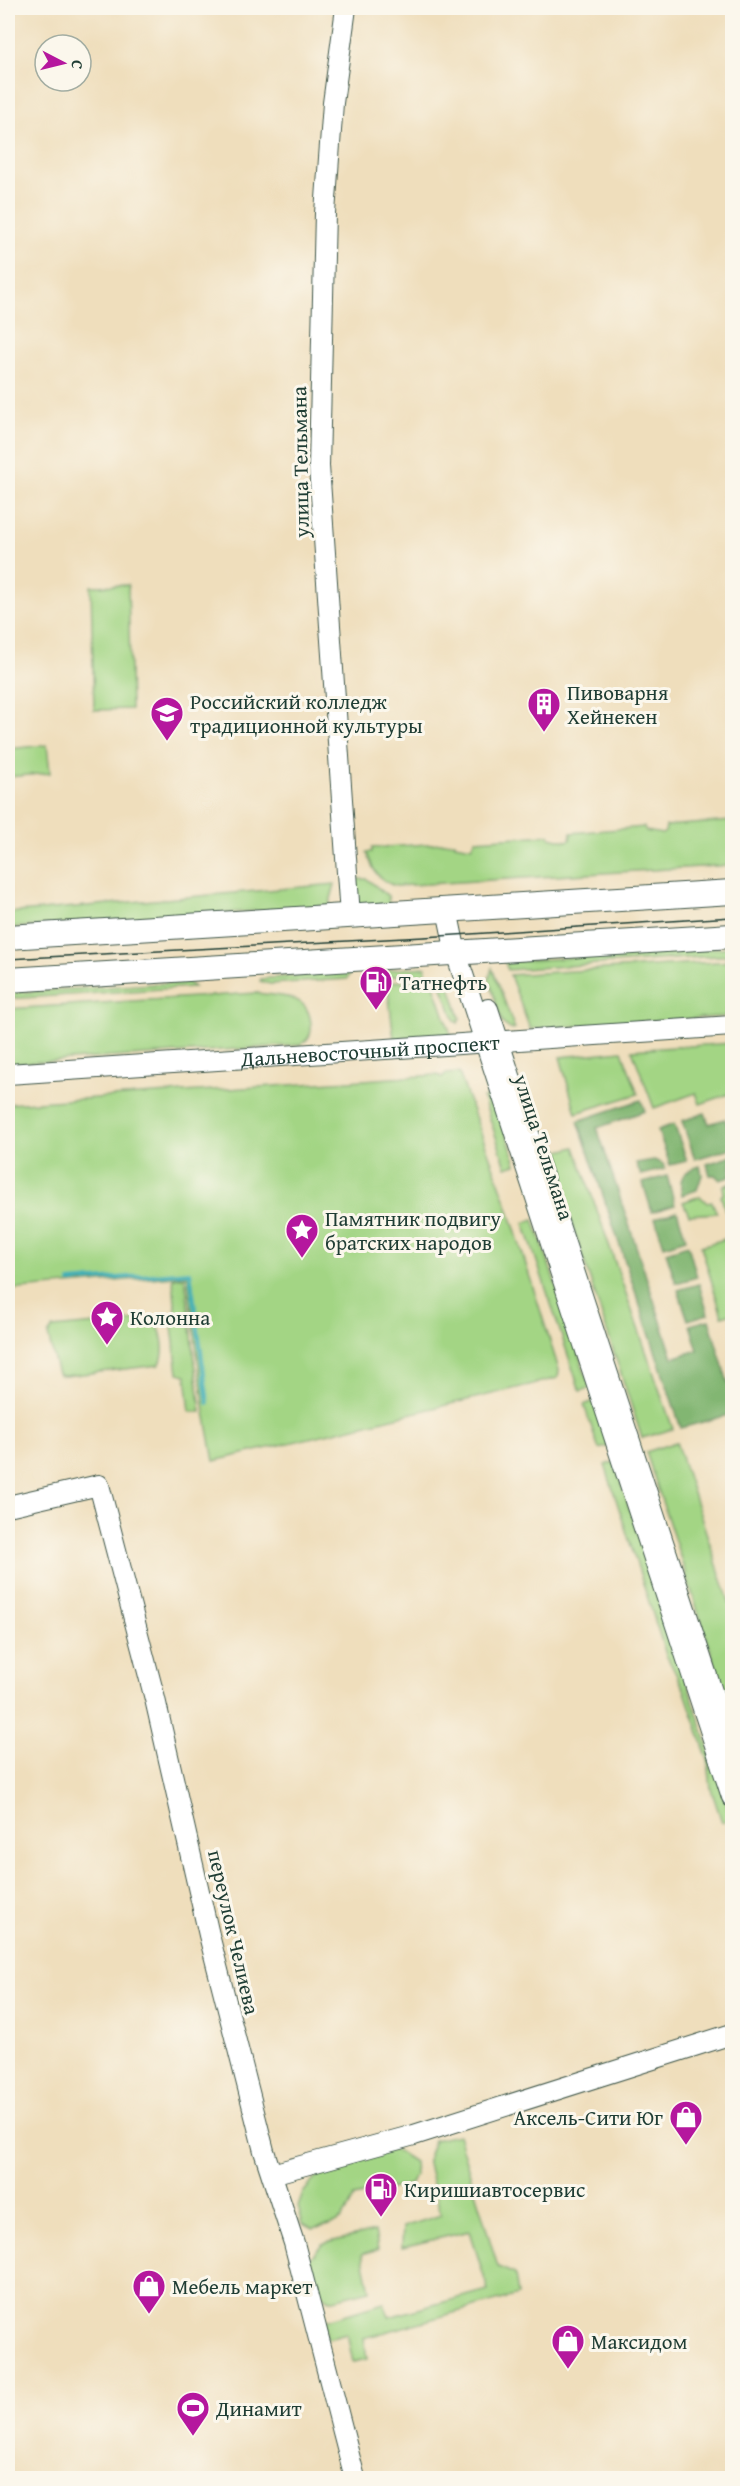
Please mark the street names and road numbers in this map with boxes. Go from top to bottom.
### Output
street label: улица Тельмана [283,386,317,539]
street label: Дальневосточный проспект [239,1026,501,1074]
street label: улица Тельмана [506,1069,582,1224]
street label: переулок Челиева [200,1847,268,2017]

